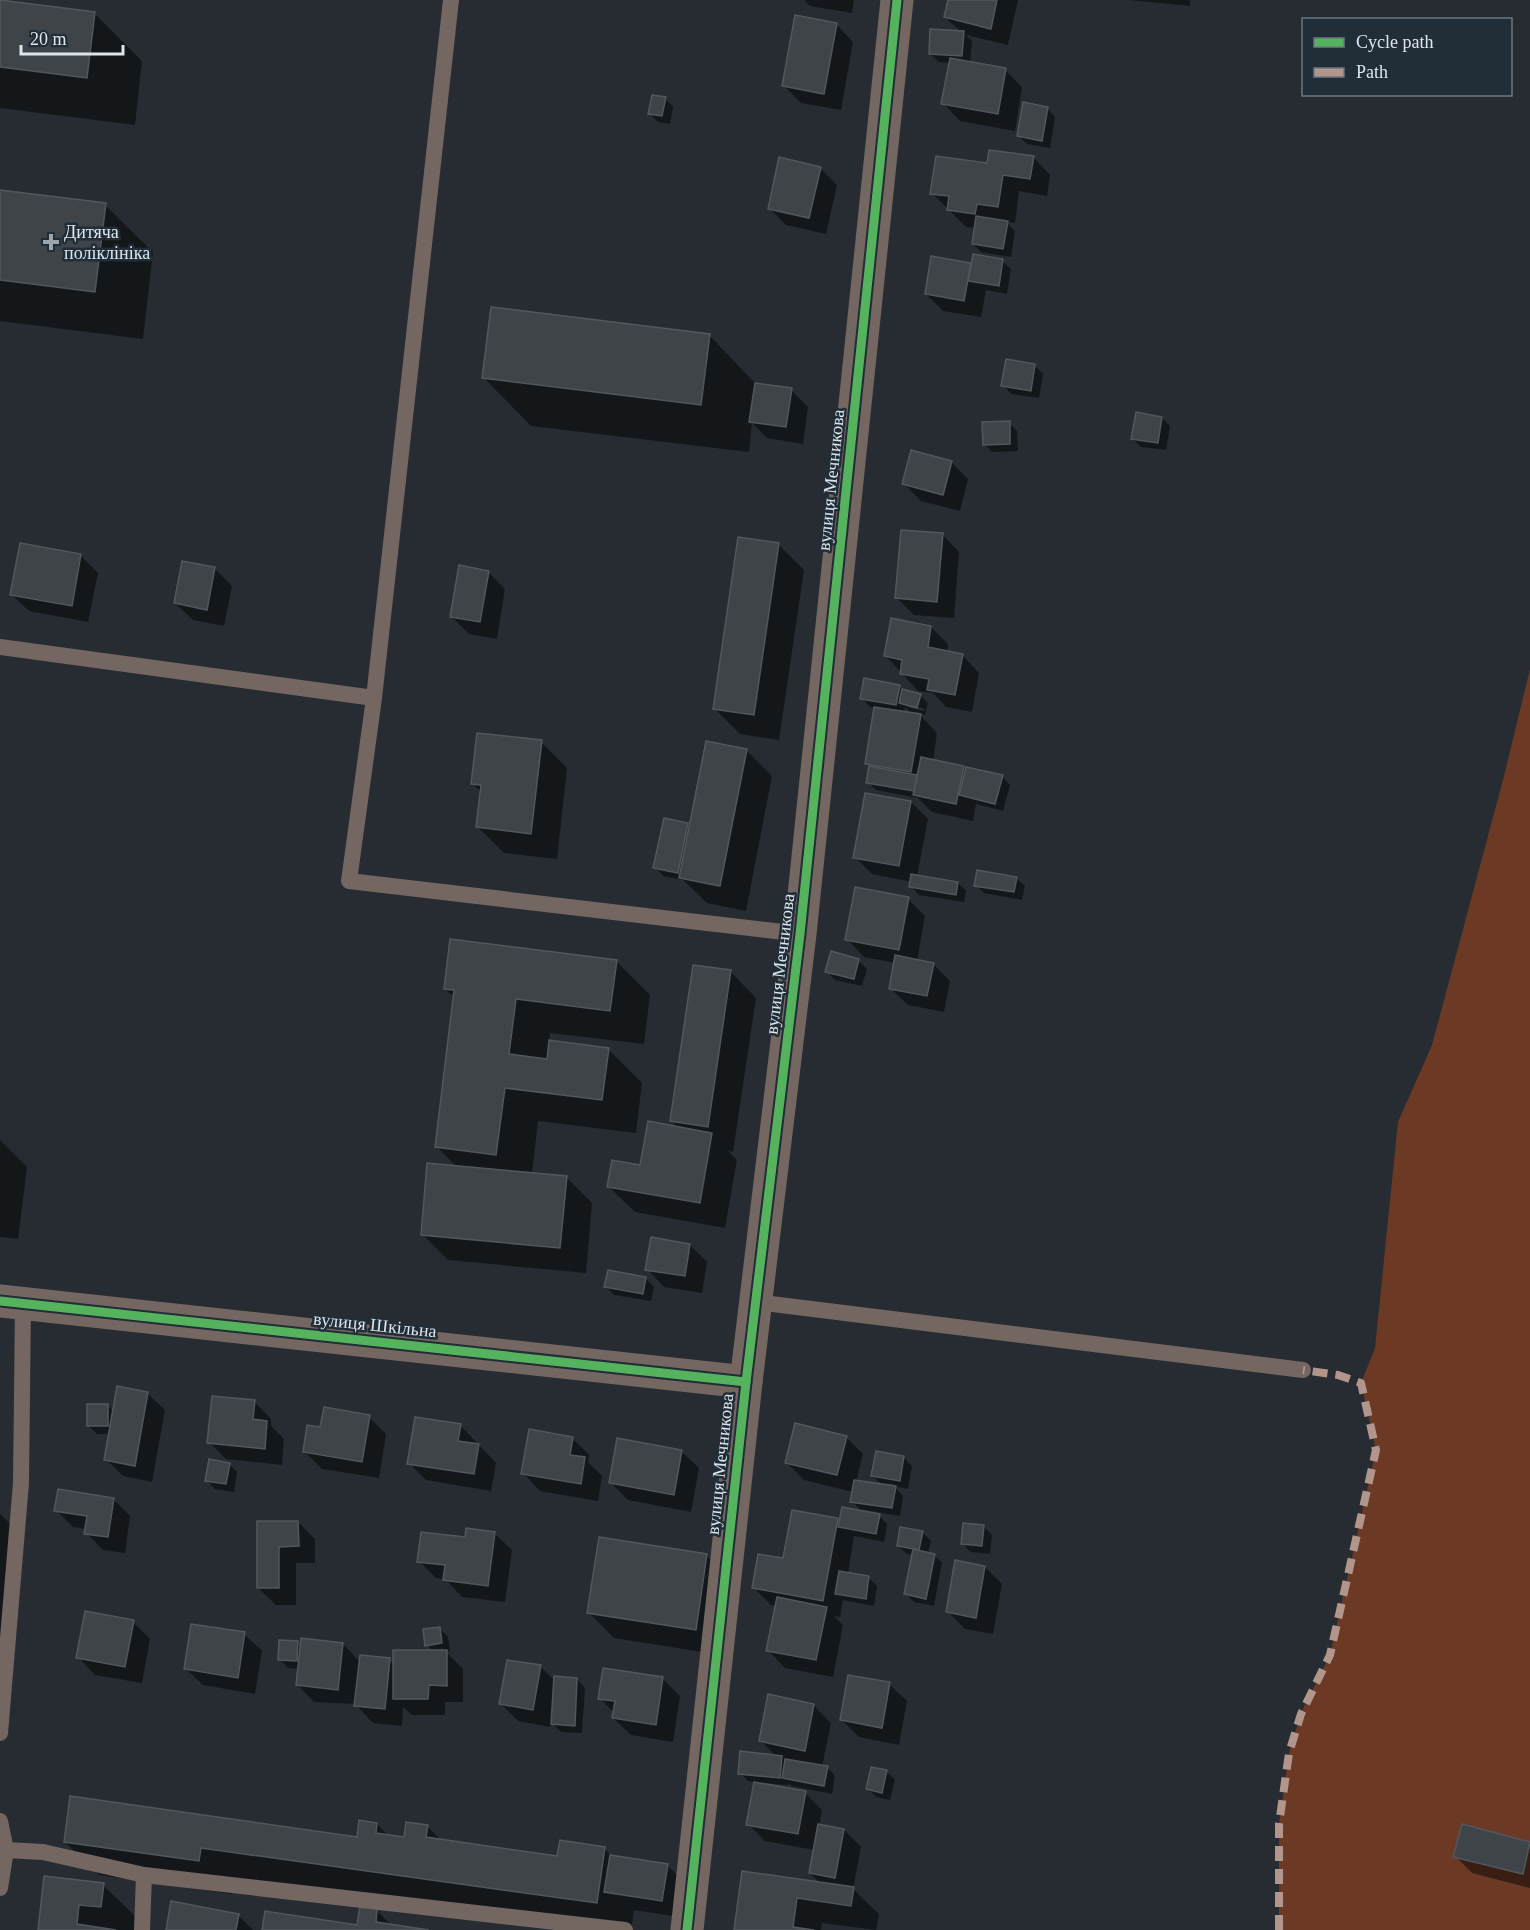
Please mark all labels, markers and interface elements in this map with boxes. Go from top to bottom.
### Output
scale bar [21,18,123,56]
legend [1302,18,1512,96]
text: 20 m [30,29,67,49]
text: Cycle path [1356,32,1433,52]
text: Path [1356,62,1388,82]
place label: Дитяча поліклініка [64,222,150,263]
marker: Дитяча поліклініка [42,233,60,251]
street label: вулиця Мечникова [814,408,848,552]
street label: вулиця Мечникова [761,892,799,1036]
street label: вулиця Шкільна [312,1309,438,1341]
street label: вулиця Мечникова [703,1392,737,1536]

